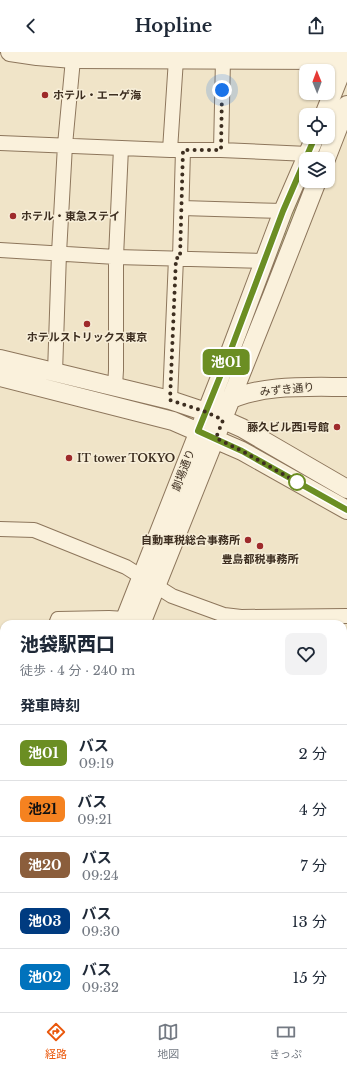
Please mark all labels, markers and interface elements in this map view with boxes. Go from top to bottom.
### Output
icon: back [20,15,42,37]
text: Hopline [135,15,212,37]
icon: share [305,15,327,37]
north arrow [299,64,335,100]
map controls [299,64,335,188]
your location [212,80,232,100]
place label: ホテル・エーゲ海 [53,88,141,102]
marker: ホテル・エーゲ海 [40,90,50,100]
button: locate [299,108,335,144]
button: layers [299,152,335,188]
place label: ホテル・東急ステイ [21,209,120,223]
marker: ホテル・東急ステイ [8,211,18,221]
marker: ホテルストリックス東京 [82,319,92,329]
place label: ホテルストリックス東京 [27,330,147,344]
line badge: 池01 [203,349,249,375]
text: 池01 [211,353,241,371]
street label: みずき通り [259,380,315,398]
place label: 藤久ビル西1号館 [247,420,329,434]
marker: 藤久ビル西1号館 [332,422,342,432]
street label: 劇場通り [169,447,197,493]
place label: IT tower TOKYO [77,451,175,465]
marker: IT tower TOKYO [64,453,74,463]
unlabelled marker [288,473,306,491]
place label: 自動車税総合事務所 [141,533,240,547]
marker: 自動車税総合事務所 [243,535,253,545]
marker: 豊島都税事務所 [255,541,265,551]
place label: 豊島都税事務所 [222,552,299,566]
text: 池袋駅西口 [20,633,115,656]
button: heart [285,633,327,675]
text: 徒歩 · 4 分 · 240 m [20,662,135,679]
text: 発車時刻 [20,696,80,715]
text: バス [79,736,109,755]
text: 池01 [28,744,59,762]
text: 2 分 [298,744,327,763]
text: 09:19 [79,755,114,772]
text: バス [77,792,107,811]
text: 池21 [28,800,57,818]
text: 4 分 [299,800,327,819]
text: 09:21 [77,811,112,828]
text: バス [82,848,112,867]
text: 池20 [28,856,62,874]
text: 7 分 [300,856,327,875]
text: 09:24 [82,867,119,884]
text: バス [82,904,112,923]
text: 池03 [28,912,62,930]
text: 13 分 [292,912,327,931]
text: 09:30 [82,923,120,940]
text: バス [82,960,112,979]
text: 池02 [28,968,62,986]
text: 15 分 [292,968,327,987]
text: 09:32 [82,979,119,996]
tab: 経路 [45,1021,67,1061]
tab: 地図 [157,1021,179,1061]
tab: きっぷ [269,1021,302,1061]

